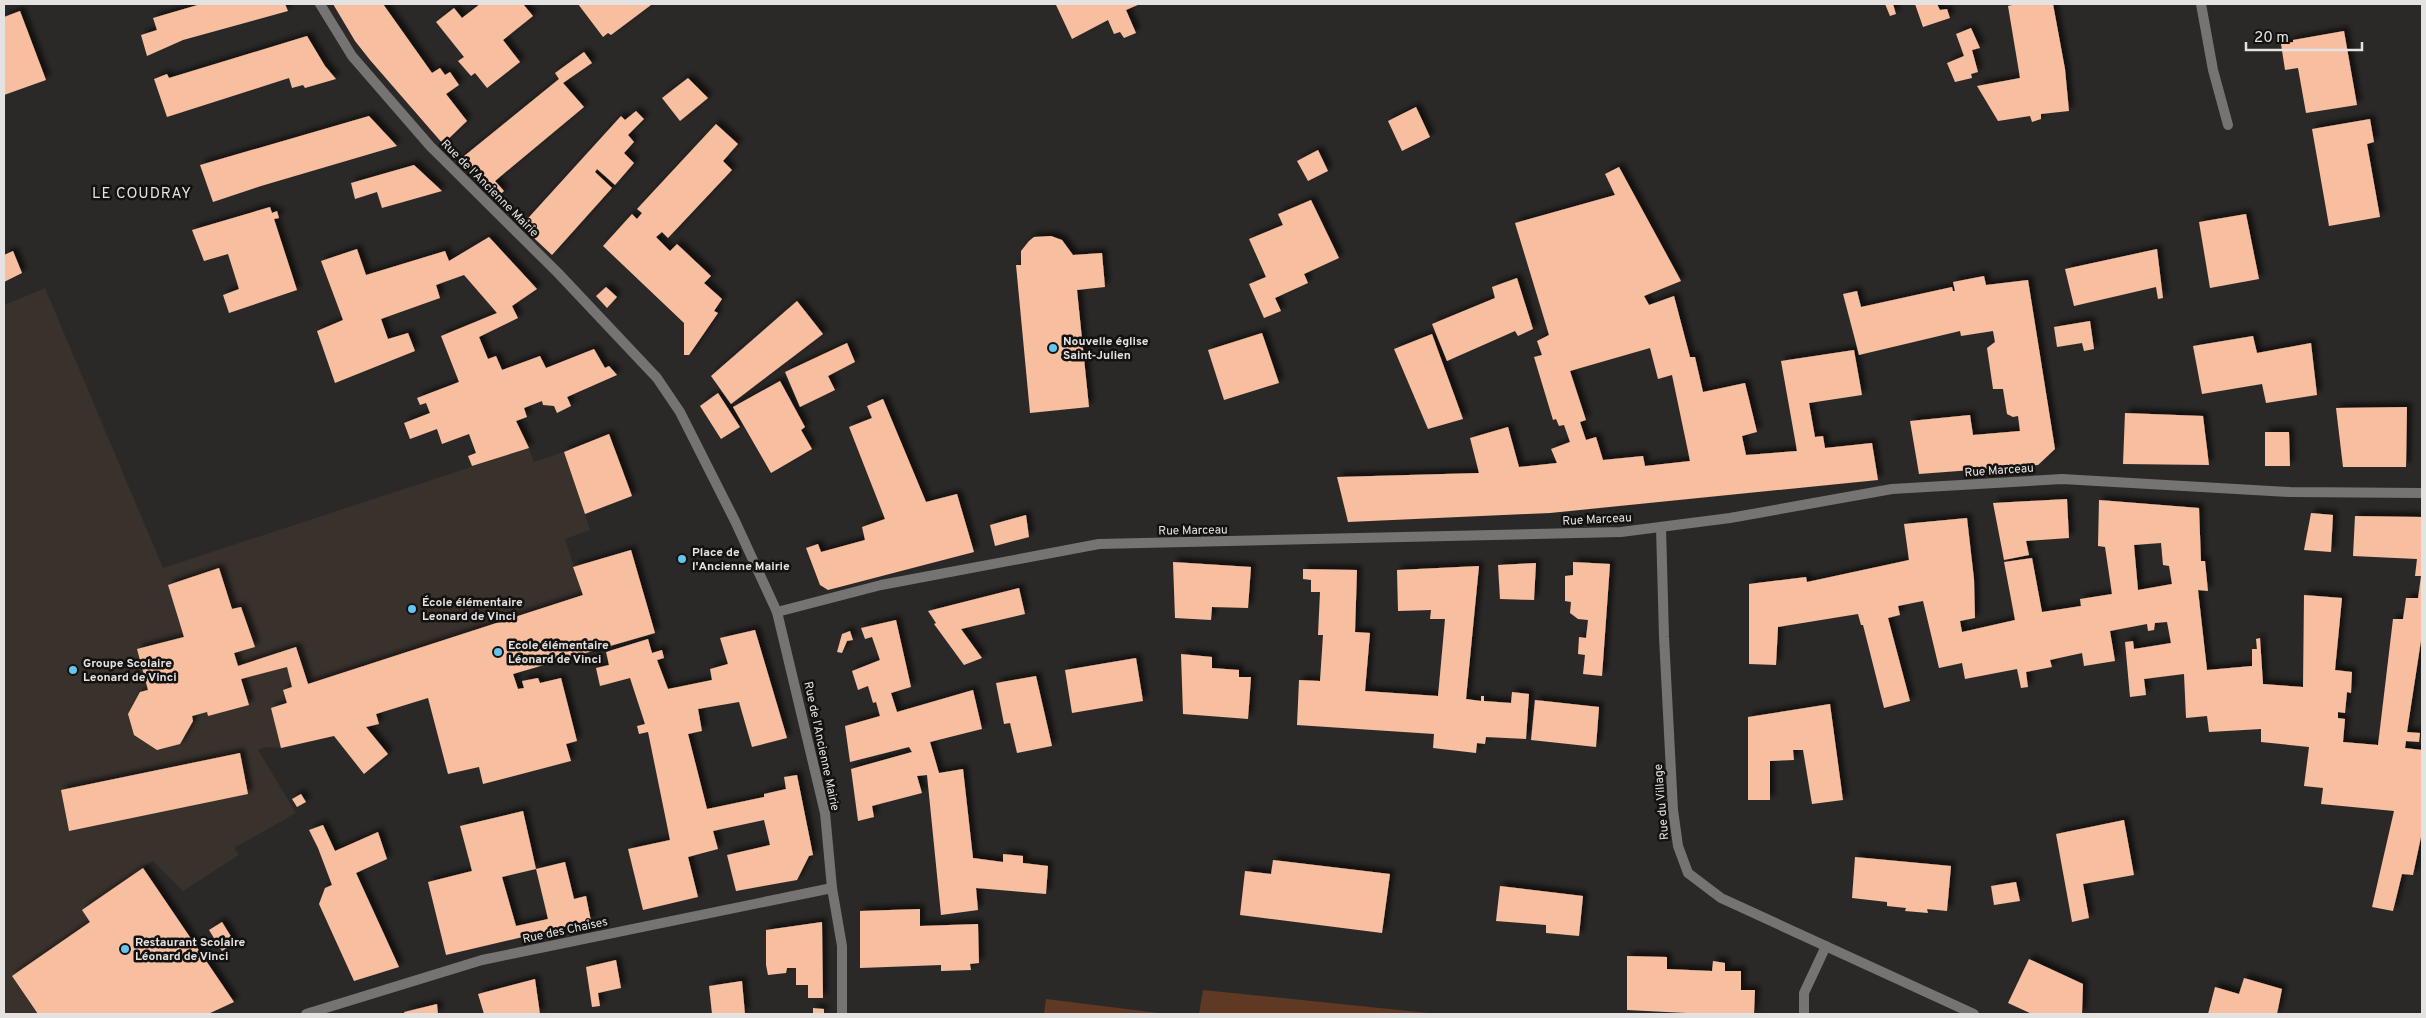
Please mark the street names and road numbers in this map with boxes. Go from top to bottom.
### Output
street label: Rue de l'Ancienne Mairie [437,136,542,241]
street label: Rue Marceau [1964,461,2034,481]
street label: Rue Marceau [1562,510,1632,530]
street label: Rue Marceau [1158,522,1228,540]
street label: Rue de l'Ancienne Mairie [799,680,843,812]
street label: Rue du Village [1651,763,1673,841]
street label: Rue des Chaises [521,914,609,948]

